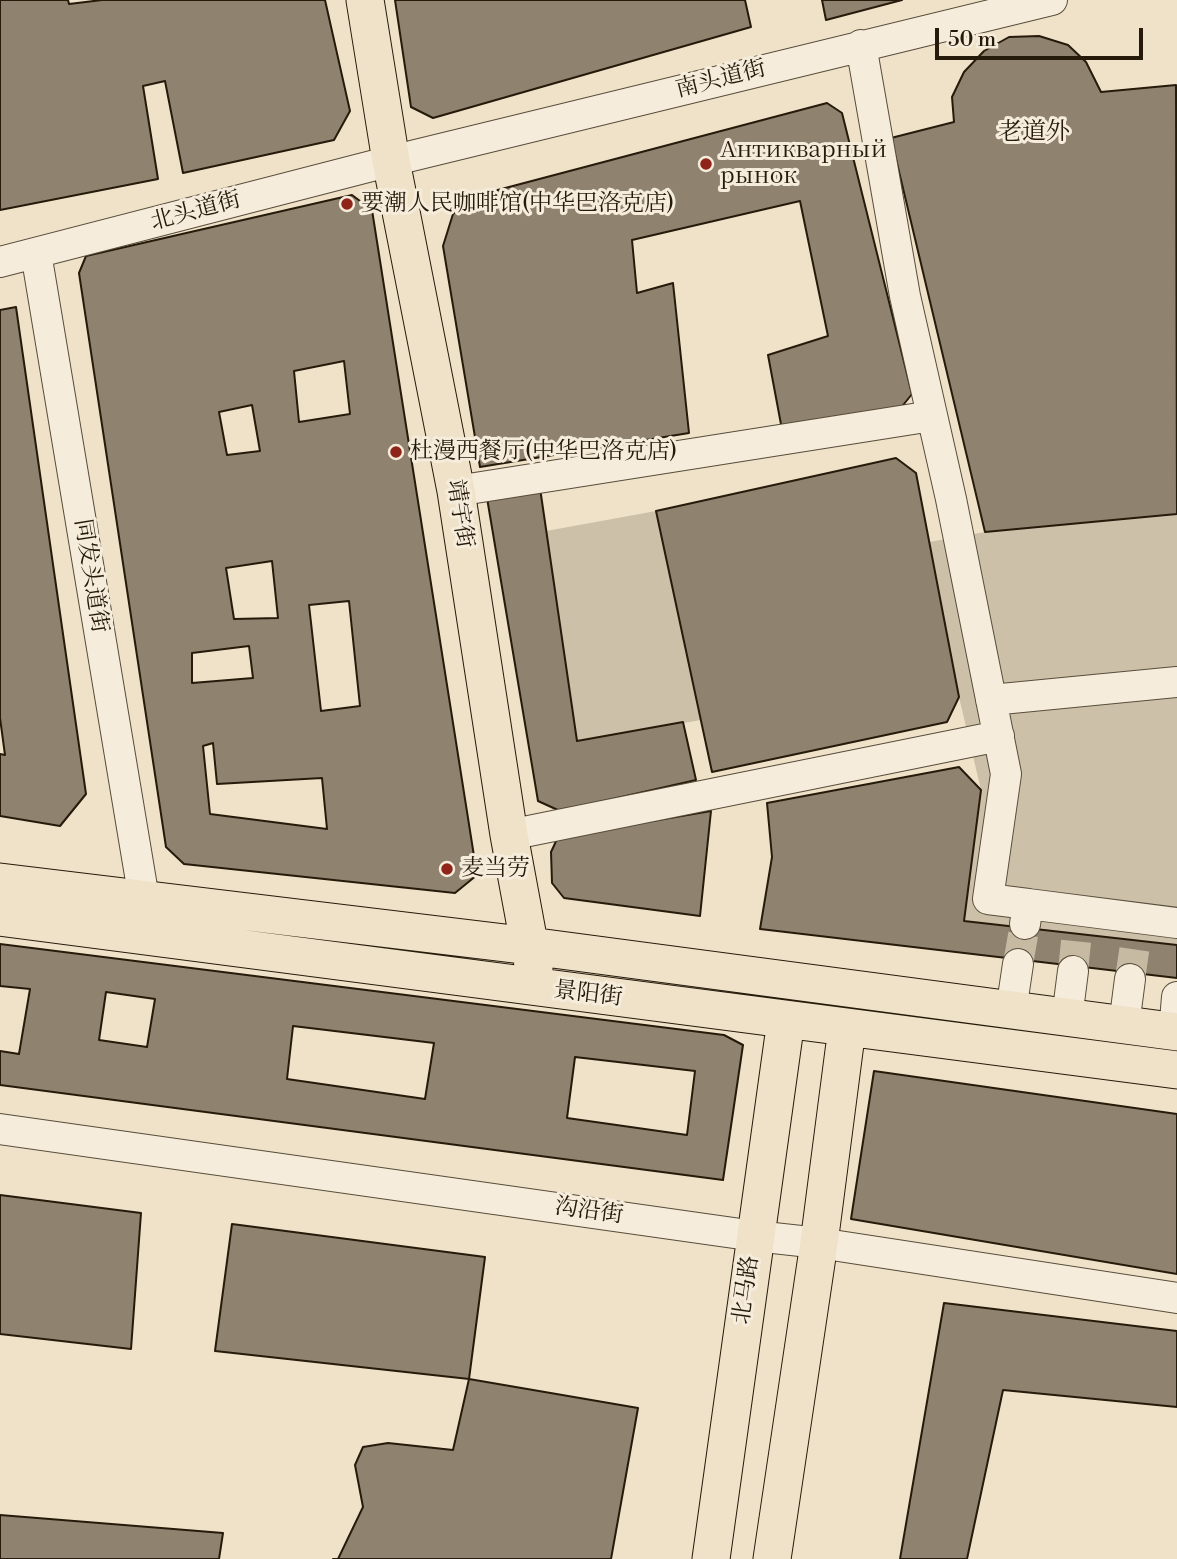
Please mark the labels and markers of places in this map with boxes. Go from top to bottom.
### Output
place label: Антикварный рынок [720,137,887,191]
marker: Антикварный рынок [698,156,714,172]
place label: 要潮人民咖啡馆(中华巴洛克店) [361,190,674,218]
marker: 要潮人民咖啡馆(中华巴洛克店) [339,196,355,212]
place label: 杜漫西餐厅(中华巴洛克店) [410,438,677,466]
marker: 杜漫西餐厅(中华巴洛克店) [388,444,404,460]
place label: 麦当劳 [461,855,530,883]
marker: 麦当劳 [439,861,455,877]

